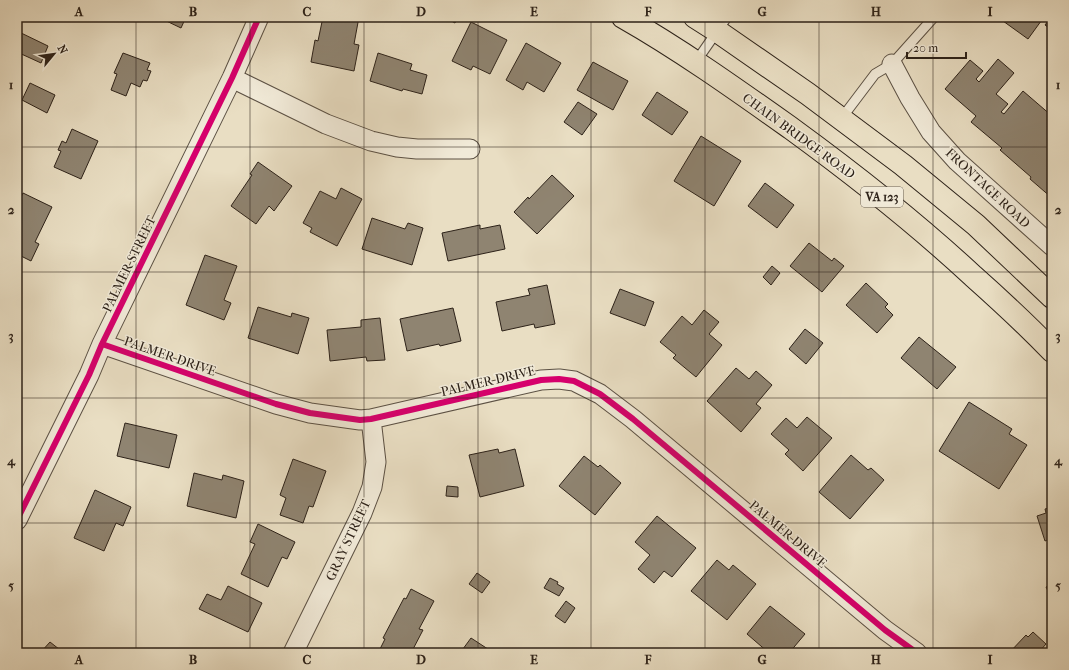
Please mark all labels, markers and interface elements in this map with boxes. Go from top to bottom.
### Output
text: A [74,4,84,19]
text: B [189,4,198,19]
text: C [303,4,312,19]
text: D [416,4,426,19]
text: E [530,4,538,19]
text: F [644,4,652,19]
text: G [757,4,767,19]
text: H [871,4,882,19]
text: I [987,4,993,19]
north arrow [34,34,74,74]
scale bar [907,34,966,60]
text: 20 m [913,41,938,55]
text: N [55,43,70,57]
text: 1 [9,77,14,92]
text: 1 [1056,77,1061,92]
street label: CHAIN BRIDGE ROAD [740,90,858,182]
street label: FRONTAGE ROAD [943,145,1033,231]
road number: VA 123 [861,187,903,207]
text: 2 [8,202,15,217]
text: 2 [1055,202,1062,217]
street label: PALMER STREET [99,213,159,315]
text: 3 [8,328,14,344]
text: 3 [1055,328,1061,344]
street label: PALMER DRIVE [122,333,218,379]
street label: PALMER DRIVE [439,363,537,399]
text: 4 [6,453,16,469]
text: 4 [1053,453,1063,469]
street label: GRAY STREET [323,497,373,583]
street label: PALMER DRIVE [746,497,830,571]
text: 5 [8,578,14,593]
text: 5 [1055,578,1061,593]
text: A [74,652,84,667]
text: B [189,652,198,667]
text: C [303,652,312,667]
text: D [416,652,426,667]
text: E [530,652,538,667]
text: F [644,652,652,667]
text: G [757,652,767,667]
text: H [871,652,882,667]
text: I [987,652,993,667]

